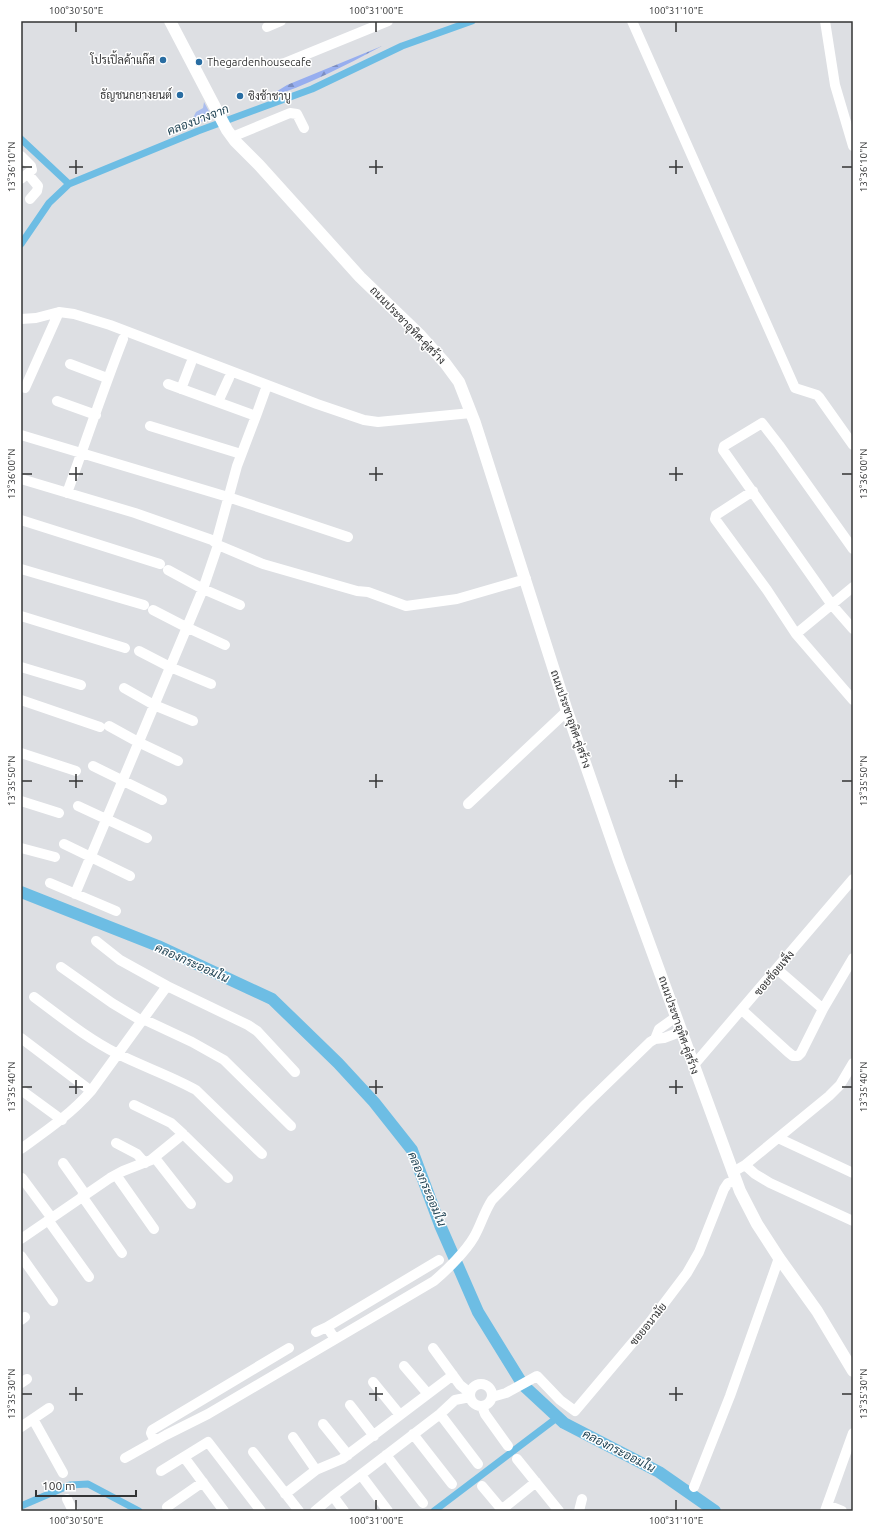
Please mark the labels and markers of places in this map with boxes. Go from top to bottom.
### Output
place label: โปรเปิ้ลค้าแก๊ส [89,50,155,66]
marker: โปรเปิ้ลค้าแก๊ส [158,55,168,65]
place label: Thegardenhousecafe [207,56,311,68]
marker: Thegardenhousecafe [194,57,204,67]
place label: ธัญชนกยางยนต์ [100,87,172,102]
place label: ชิงช้าชาบู [248,89,291,104]
marker: ธัญชนกยางยนต์ [175,90,185,100]
marker: ชิงช้าชาบู [235,91,245,101]

